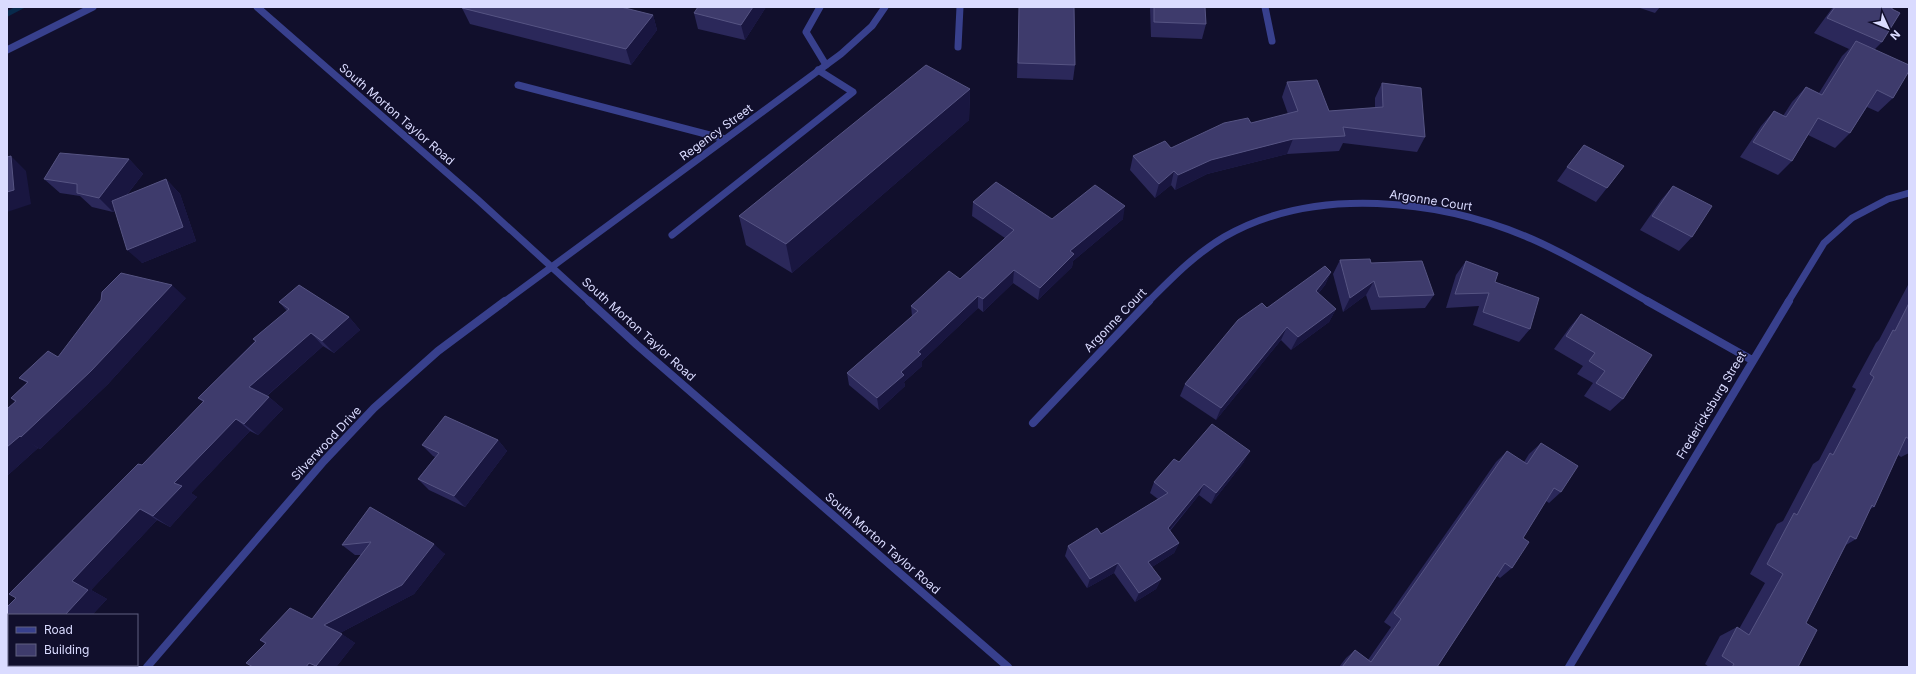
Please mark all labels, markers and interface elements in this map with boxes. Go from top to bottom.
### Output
north arrow [1868,8,1908,48]
text: N [1887,27,1903,43]
street label: South Morton Taylor Road [336,60,458,168]
street label: Regency Street [677,100,755,164]
street label: Argonne Court [1389,186,1473,214]
street label: South Morton Taylor Road [579,274,699,384]
street label: Argonne Court [1081,285,1149,355]
street label: Fredericksburg Street [1673,348,1749,462]
street label: Silverwood Drive [288,403,364,483]
street label: South Morton Taylor Road [822,489,944,597]
legend [8,614,138,666]
text: Road [44,622,73,637]
text: Building [44,642,89,657]

